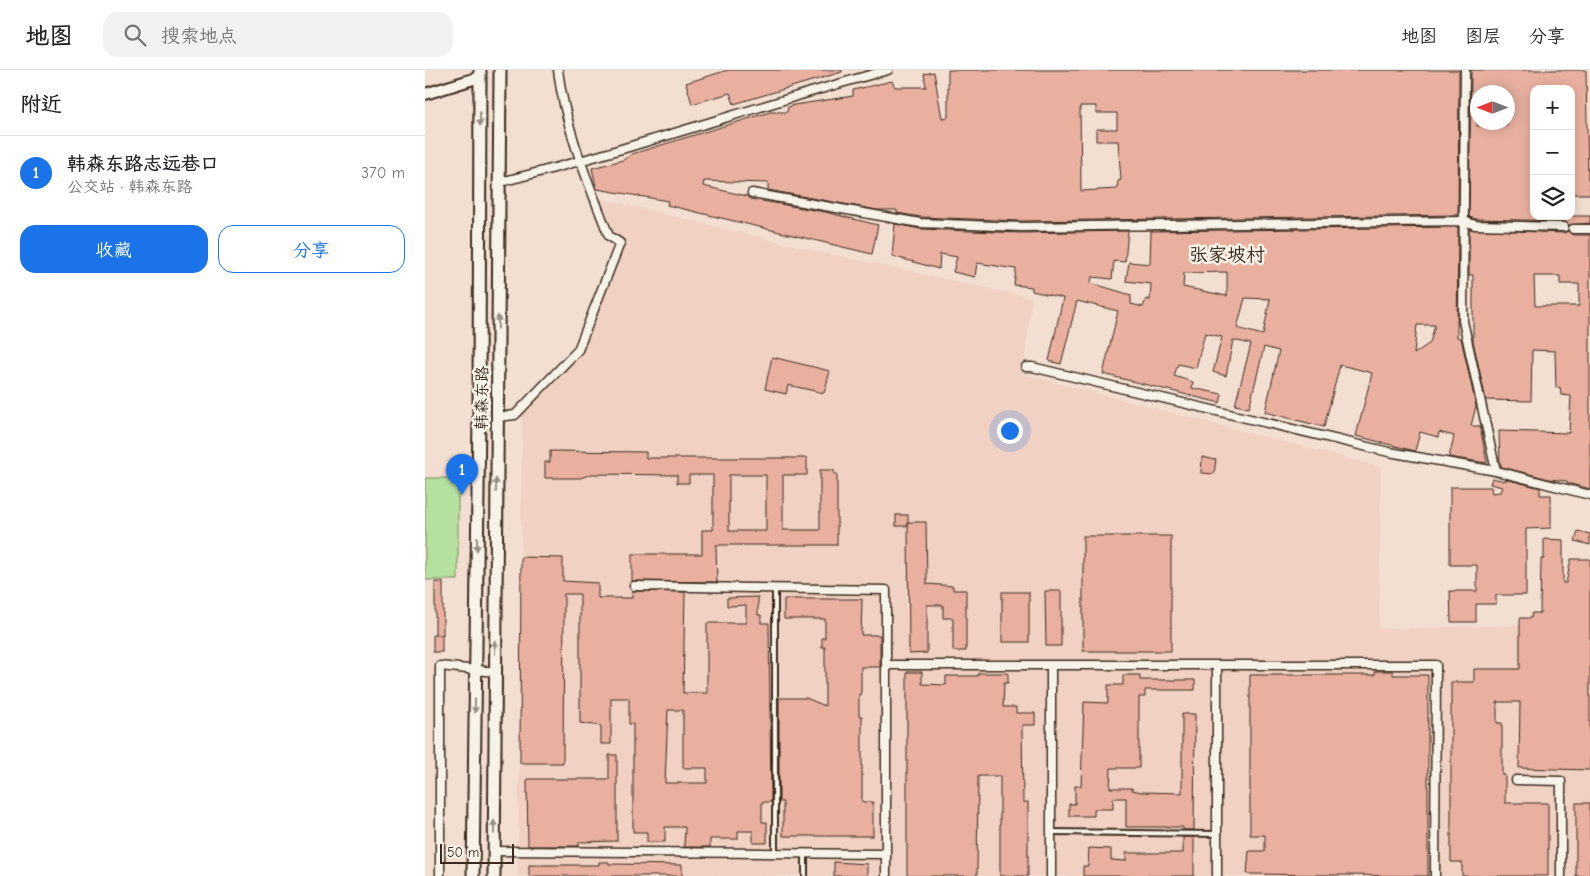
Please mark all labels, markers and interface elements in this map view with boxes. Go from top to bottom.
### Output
search box [103,12,453,57]
icon: search [121,21,149,49]
text: 地图 [25,22,73,50]
text: 搜索地点 [161,25,237,47]
text: 地图 [1401,26,1437,47]
text: 图层 [1465,26,1501,47]
text: 分享 [1529,26,1565,47]
north arrow [1470,85,1515,130]
map controls [1530,85,1575,220]
button: + [1530,85,1575,130]
text: 附近 [20,92,62,116]
one-way arrow [476,111,484,127]
button: − [1530,130,1575,175]
text: 韩森东路志远巷口 [67,153,219,175]
text: 1 [33,164,39,182]
text: 370 m [361,164,405,182]
button: layers [1530,175,1575,220]
text: 公交站 · 韩森东路 [67,178,193,196]
button: 收藏 [20,225,208,273]
button: 分享 [218,225,405,273]
district label: 张家坡村 [1189,244,1265,266]
one-way arrow [494,314,502,330]
street label: 韩森东路 [472,366,492,430]
your location [997,418,1023,444]
pin: 1 [446,454,478,495]
one-way arrow [492,477,500,493]
one-way arrow [473,536,481,552]
one-way arrow [491,639,499,655]
one-way arrow [471,698,479,714]
one-way arrow [490,819,498,835]
scale bar [440,841,514,864]
text: 50 m [447,844,479,861]

